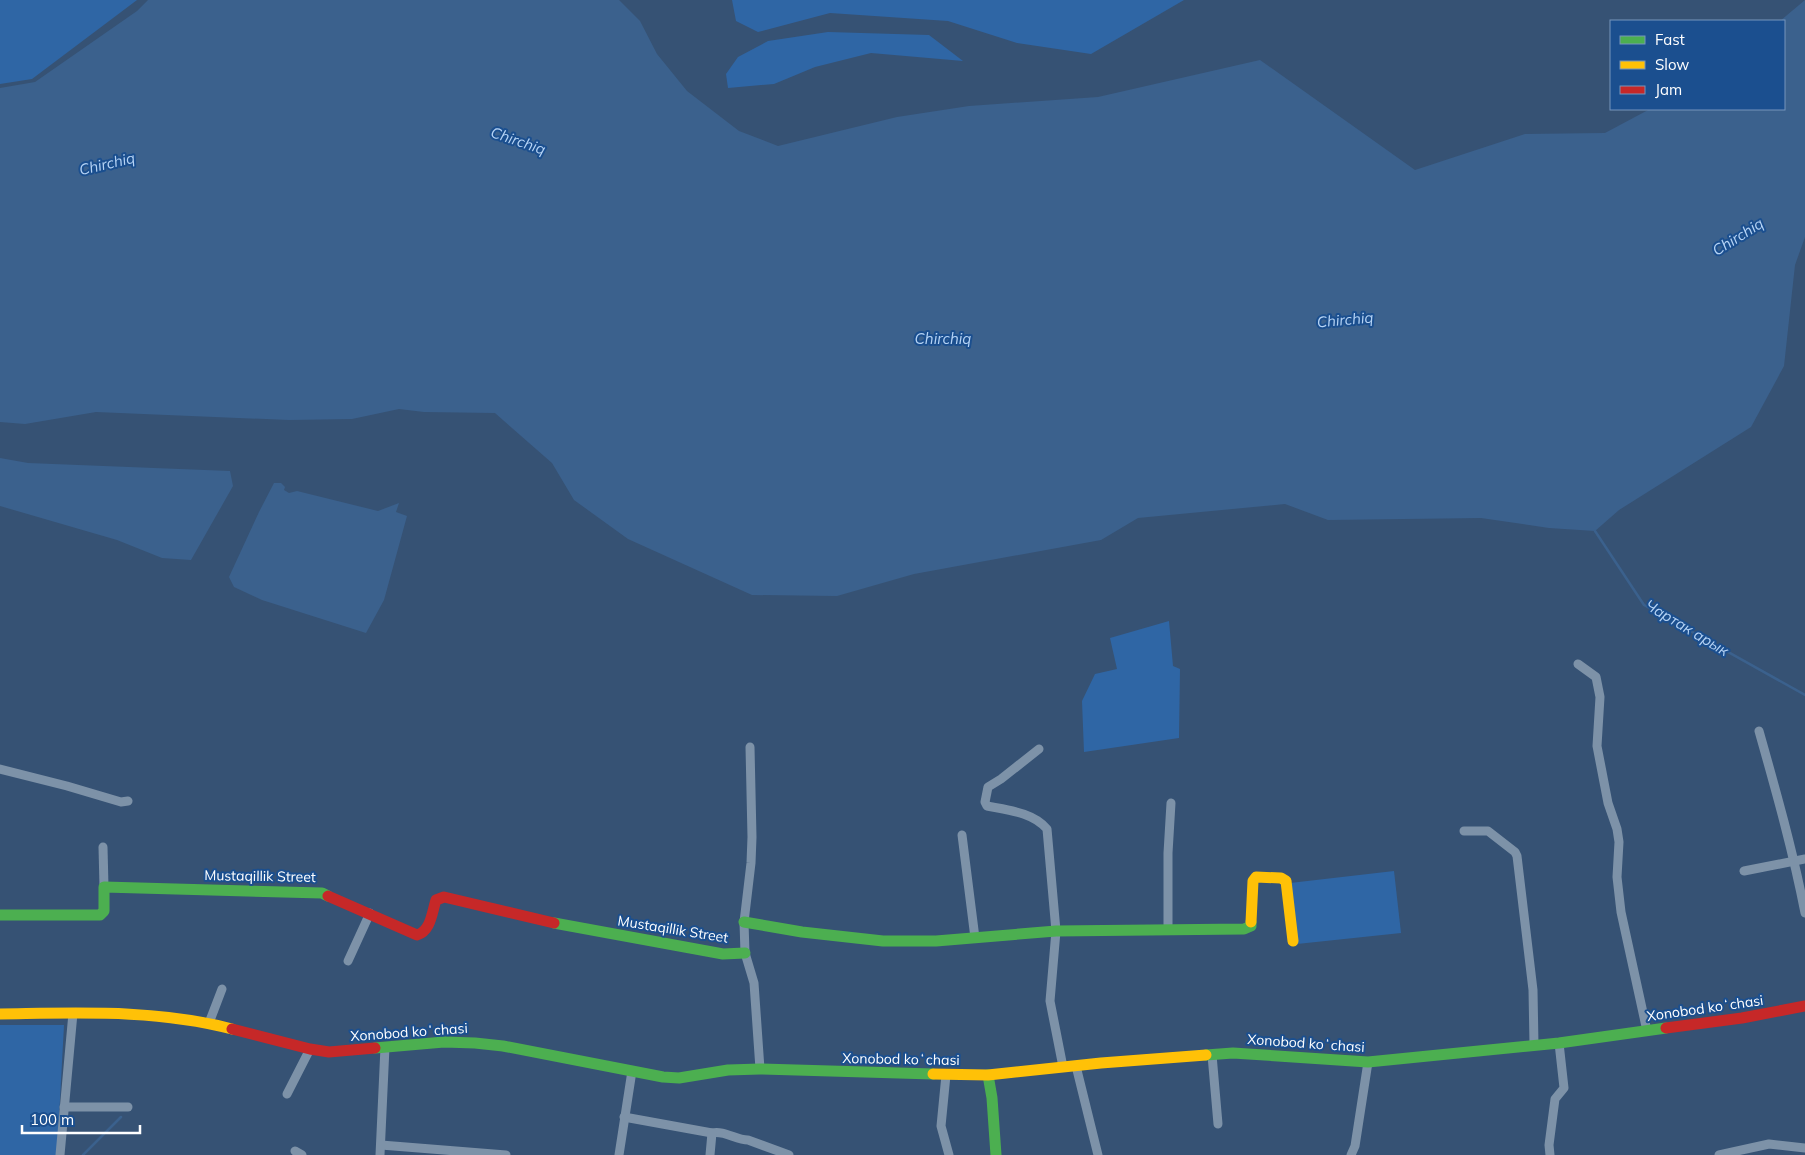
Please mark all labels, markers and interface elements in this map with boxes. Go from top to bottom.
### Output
legend [1610,20,1785,110]
text: Fast [1655,30,1685,49]
text: Slow [1655,55,1689,74]
text: Jam [1655,80,1682,99]
water label: Chirchiq [488,122,548,159]
water label: Chirchiq [77,148,137,179]
water label: Chirchiq [1709,213,1767,260]
water label: Chirchiq [1316,308,1374,331]
water label: Chirchiq [915,329,971,348]
water label: Чартак арык [1642,595,1733,660]
street label: Mustaqillik Street [204,866,316,886]
street label: Mustaqillik Street [616,911,730,947]
street label: Xonobod koʻchasi [1646,991,1764,1025]
street label: Xonobod koʻchasi [350,1019,468,1045]
street label: Xonobod koʻchasi [1247,1030,1365,1056]
street label: Xonobod koʻchasi [842,1049,960,1069]
scale bar [22,1102,140,1134]
text: 100 m [30,1110,74,1129]

